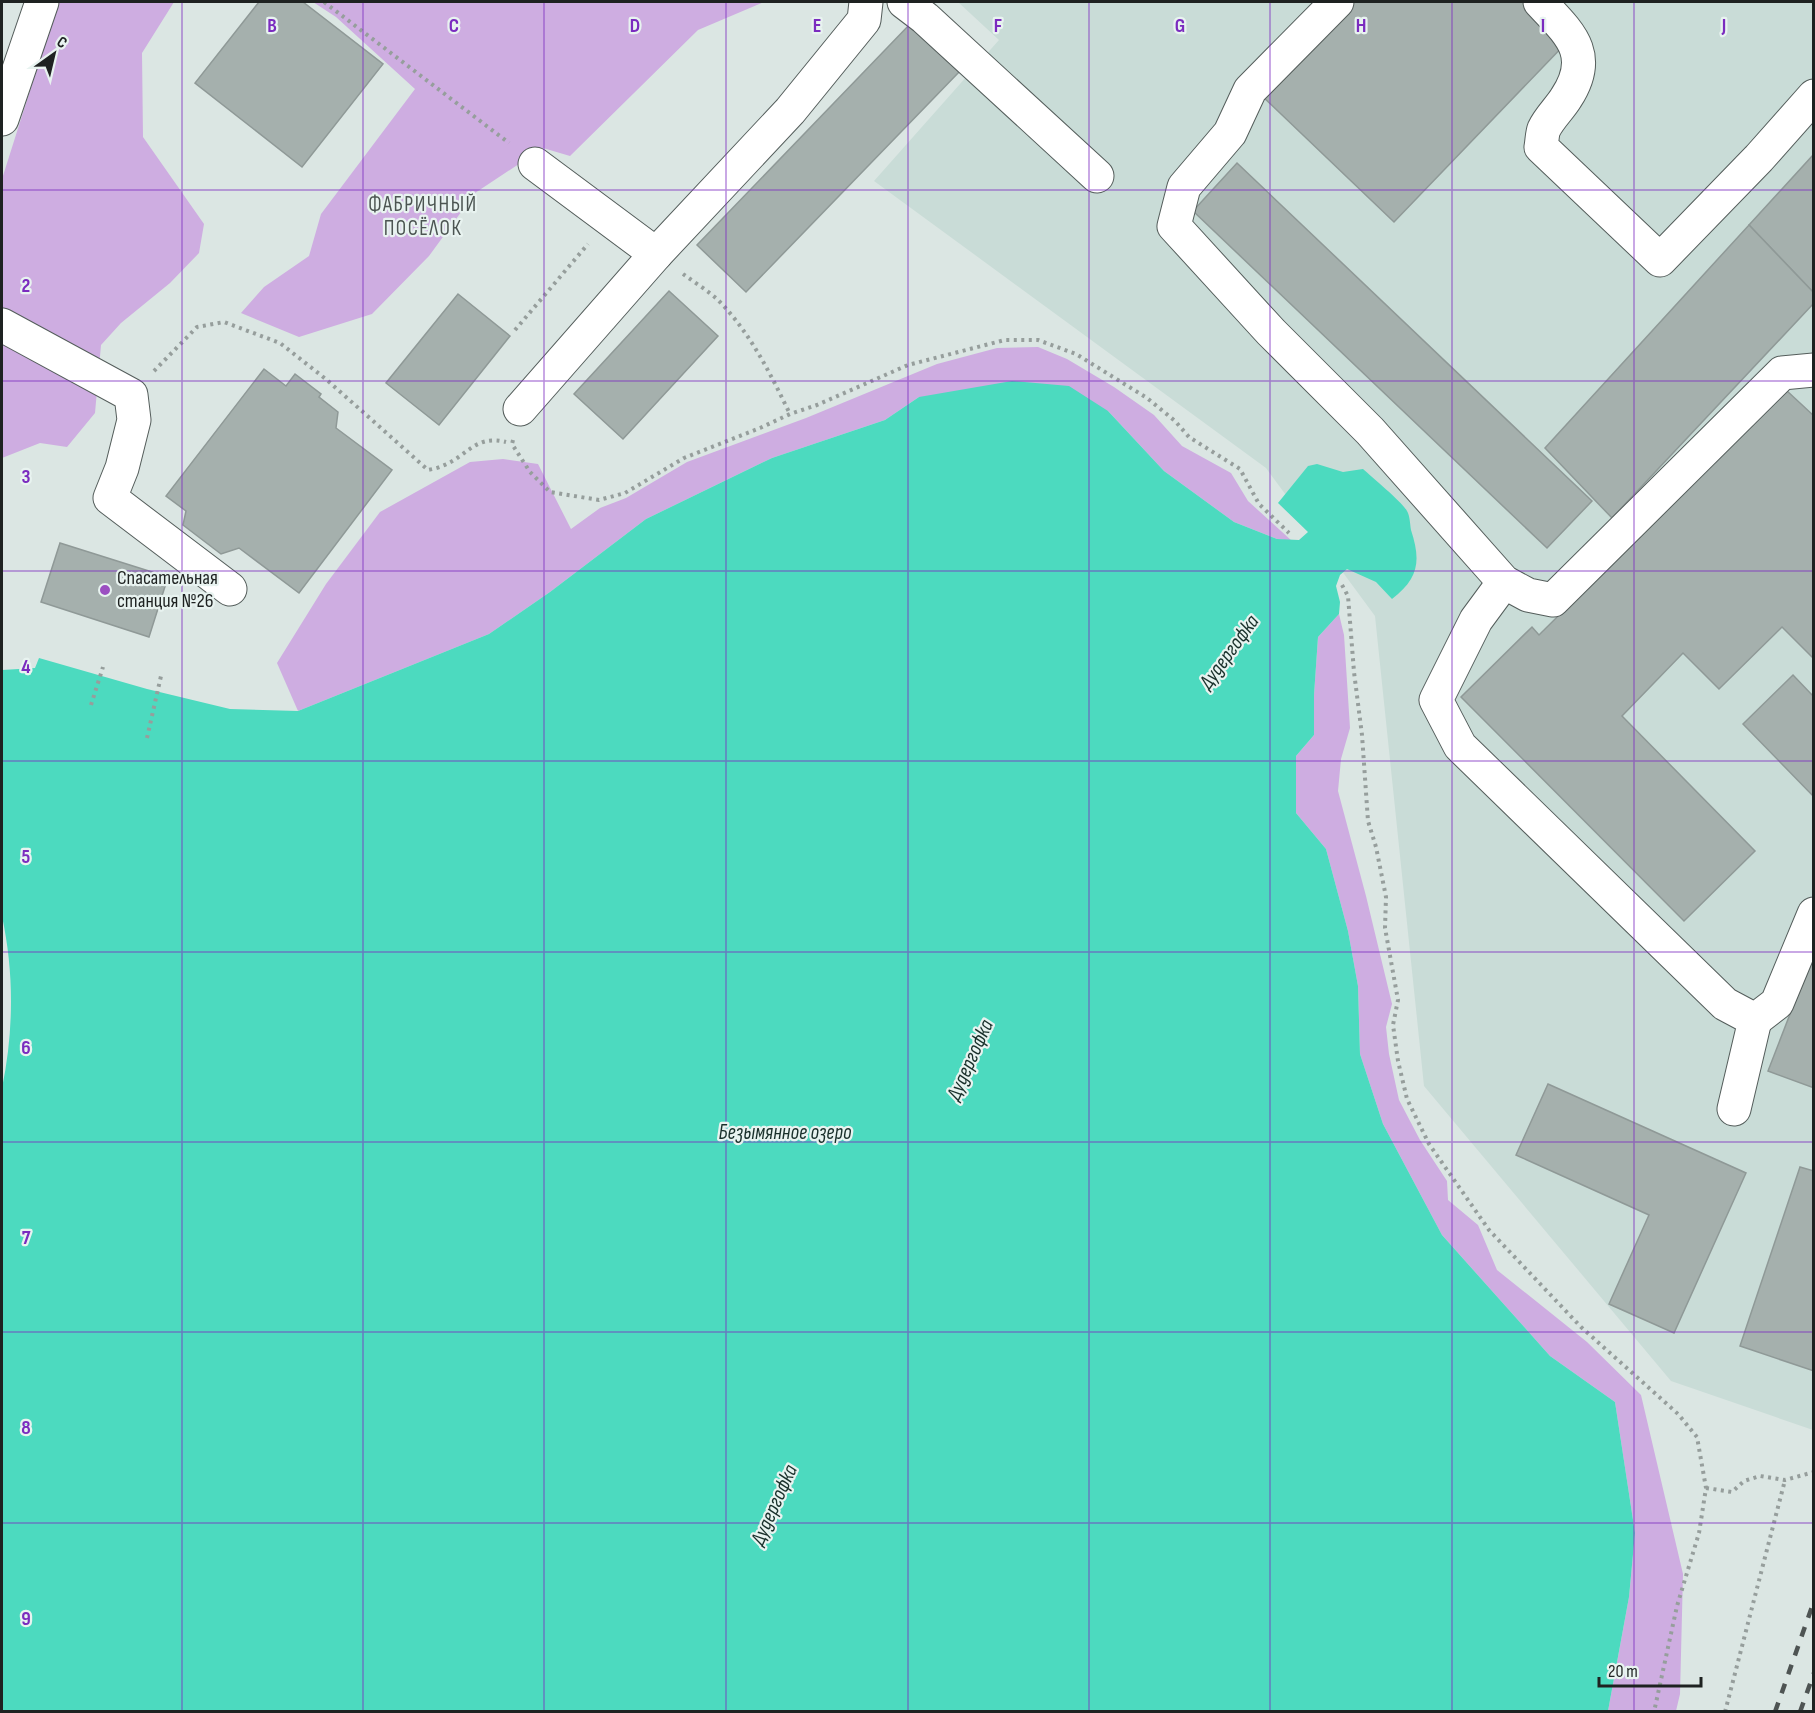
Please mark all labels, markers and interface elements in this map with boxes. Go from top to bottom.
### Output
text: B [267,14,277,38]
text: C [449,14,459,38]
text: D [630,14,640,38]
text: E [813,14,821,38]
text: F [994,14,1002,38]
text: G [1175,14,1185,38]
text: H [1356,14,1366,38]
text: I [1541,14,1545,38]
text: J [1721,14,1726,38]
north arrow [24,24,84,84]
text: С [53,33,70,53]
district label: ФАБРИЧНЫЙ ПОСЁЛОК [368,192,478,241]
text: 2 [22,274,30,298]
text: 3 [22,465,31,489]
place label: Спасательная станция №26 [117,566,218,613]
marker: Спасательная станция №26 [98,583,112,597]
water label: Дудергофка [1193,610,1265,695]
text: 4 [21,655,31,679]
text: 5 [22,845,31,869]
water label: Дудергофка [941,1015,999,1105]
text: 6 [21,1036,31,1060]
water label: Безымянное озеро [718,1120,852,1145]
text: 7 [22,1226,31,1250]
text: 8 [21,1416,31,1440]
water label: Дудергофка [745,1460,803,1550]
text: 9 [21,1607,31,1631]
scale bar [1599,1650,1701,1688]
text: 20 m [1608,1661,1638,1682]

